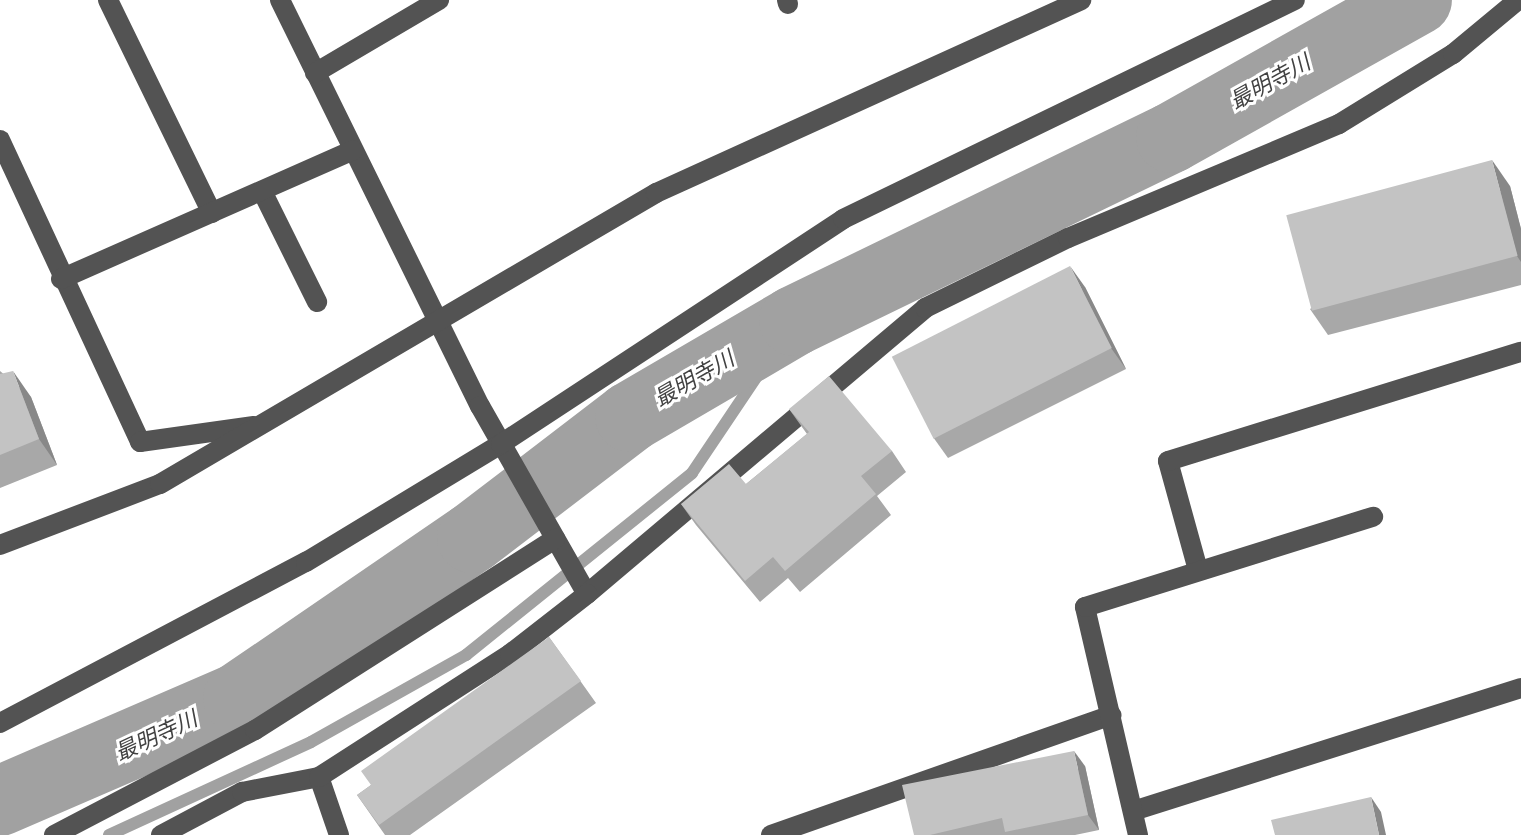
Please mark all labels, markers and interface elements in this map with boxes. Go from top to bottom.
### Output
water label: 最明寺川 [1225,49,1315,115]
water label: 最明寺川 [649,346,739,412]
water label: 最明寺川 [111,705,201,767]

